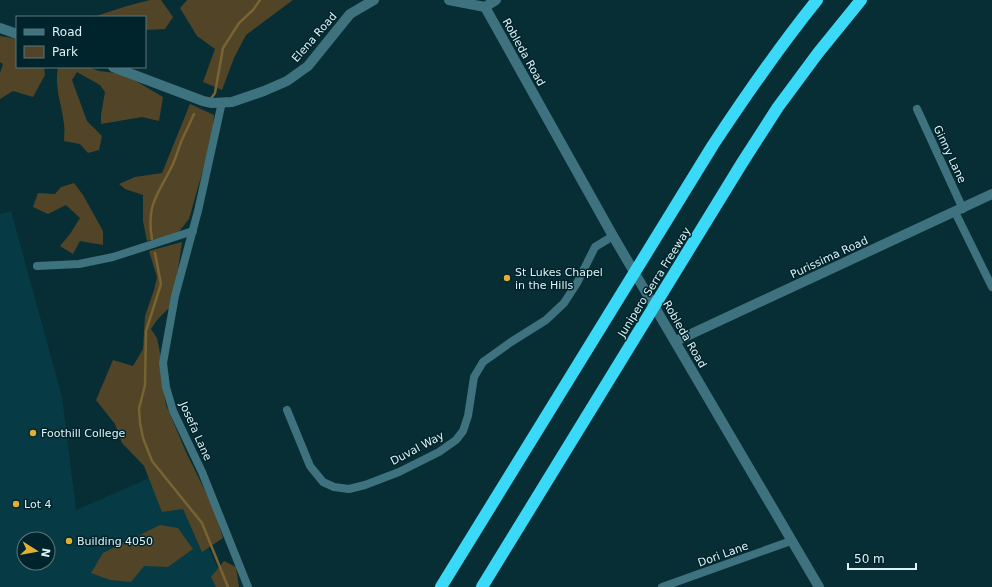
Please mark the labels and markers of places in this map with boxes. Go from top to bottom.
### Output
place label: St Lukes Chapel in the Hills [515,266,603,292]
marker: St Lukes Chapel in the Hills [502,273,512,283]
place label: Foothill College [41,427,126,440]
marker: Foothill College [28,428,38,438]
place label: Lot 4 [24,498,51,511]
marker: Lot 4 [11,499,21,509]
place label: Building 4050 [77,535,153,548]
marker: Building 4050 [64,536,74,546]

